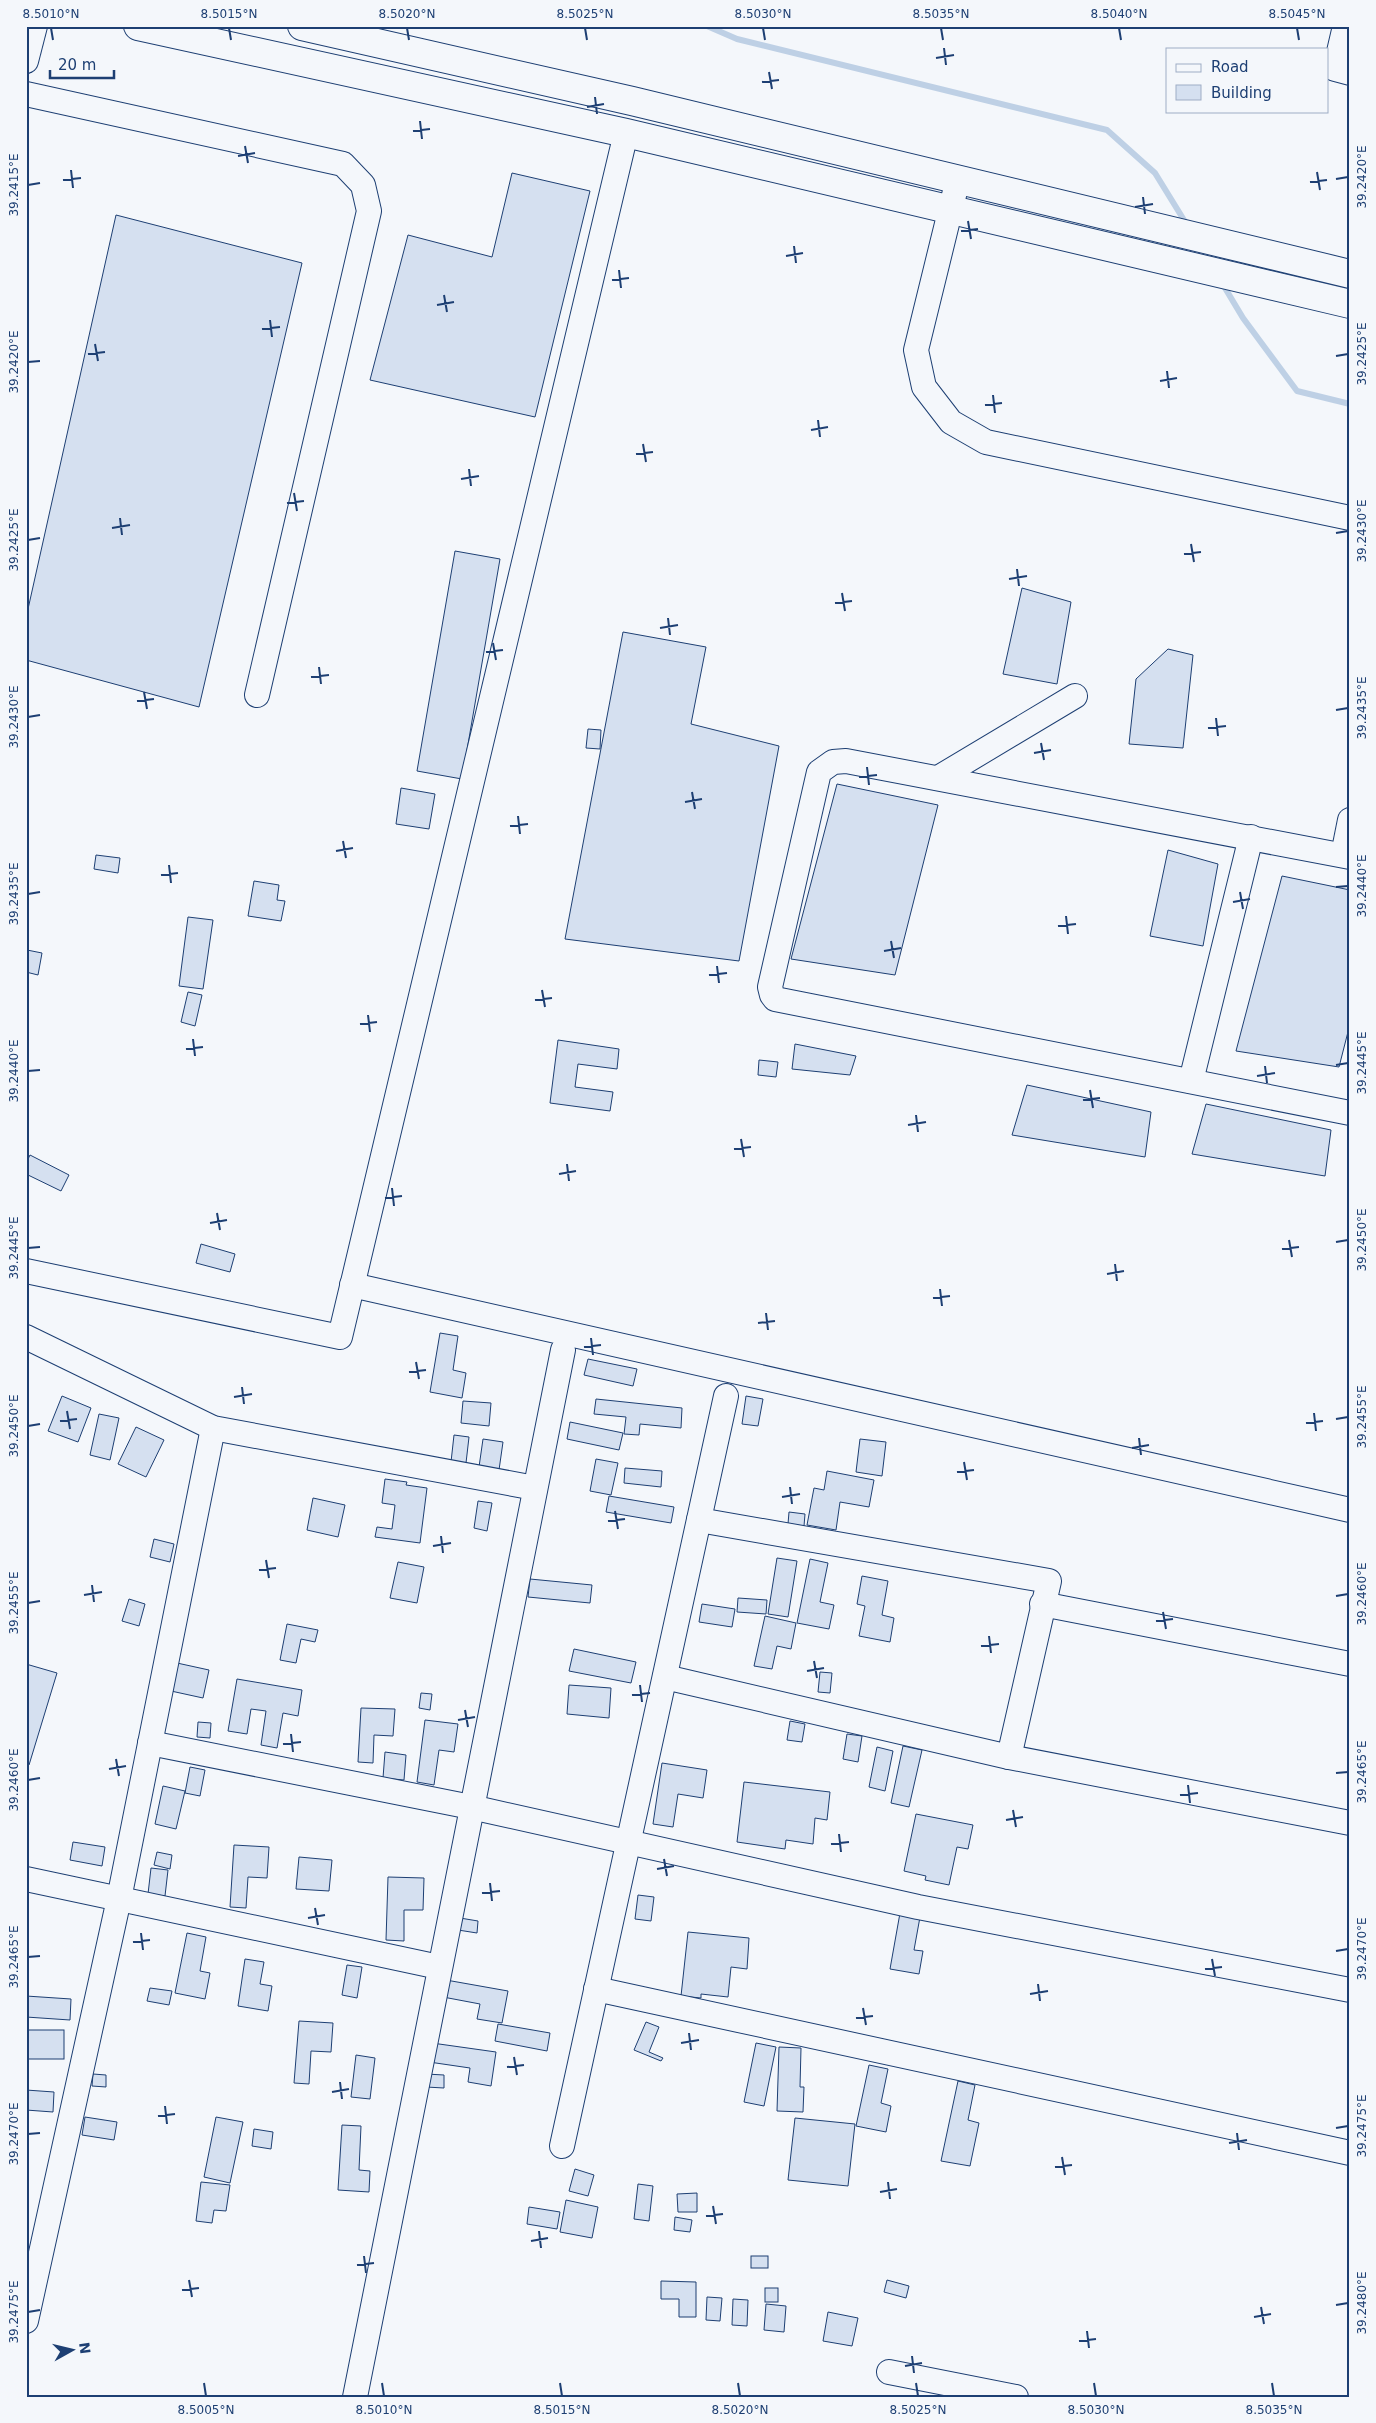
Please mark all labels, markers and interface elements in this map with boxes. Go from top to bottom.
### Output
text: 8.5010°N [23,7,79,21]
text: 8.5015°N [201,7,257,21]
text: 8.5020°N [379,7,435,21]
text: 8.5025°N [557,7,613,21]
text: 8.5030°N [735,7,791,21]
text: 8.5035°N [913,7,969,21]
text: 8.5040°N [1091,7,1147,21]
text: 8.5045°N [1269,7,1325,21]
scale bar [50,48,114,80]
legend [1166,48,1328,112]
text: 20 m [58,56,96,74]
text: Road [1211,58,1249,76]
text: Building [1211,84,1272,102]
text: 39.2420°E [1355,145,1369,209]
text: 39.2415°E [7,153,21,217]
text: 39.2425°E [1355,322,1369,386]
text: 39.2420°E [7,330,21,394]
text: 39.2430°E [1355,499,1369,563]
text: 39.2425°E [7,508,21,572]
text: 39.2435°E [1355,676,1369,740]
text: 39.2430°E [7,685,21,749]
text: 39.2440°E [1355,854,1369,918]
text: 39.2435°E [7,862,21,926]
text: 39.2445°E [1355,1031,1369,1095]
text: 39.2440°E [7,1039,21,1103]
text: 39.2450°E [1355,1208,1369,1272]
text: 39.2445°E [7,1216,21,1280]
text: 39.2455°E [1355,1385,1369,1449]
text: 39.2450°E [7,1394,21,1458]
text: 39.2460°E [1355,1562,1369,1626]
text: 39.2455°E [7,1571,21,1635]
text: 39.2465°E [1355,1740,1369,1804]
text: 39.2460°E [7,1748,21,1812]
text: 39.2470°E [1355,1917,1369,1981]
text: 39.2465°E [7,1925,21,1989]
text: 39.2475°E [1355,2094,1369,2158]
text: 39.2470°E [7,2102,21,2166]
text: 39.2480°E [1355,2271,1369,2335]
text: 39.2475°E [7,2280,21,2344]
north arrow [48,2326,98,2376]
text: N [76,2341,94,2355]
text: 8.5005°N [178,2403,234,2417]
text: 8.5010°N [356,2403,412,2417]
text: 8.5015°N [534,2403,590,2417]
text: 8.5020°N [712,2403,768,2417]
text: 8.5025°N [890,2403,946,2417]
text: 8.5030°N [1068,2403,1124,2417]
text: 8.5035°N [1246,2403,1302,2417]

